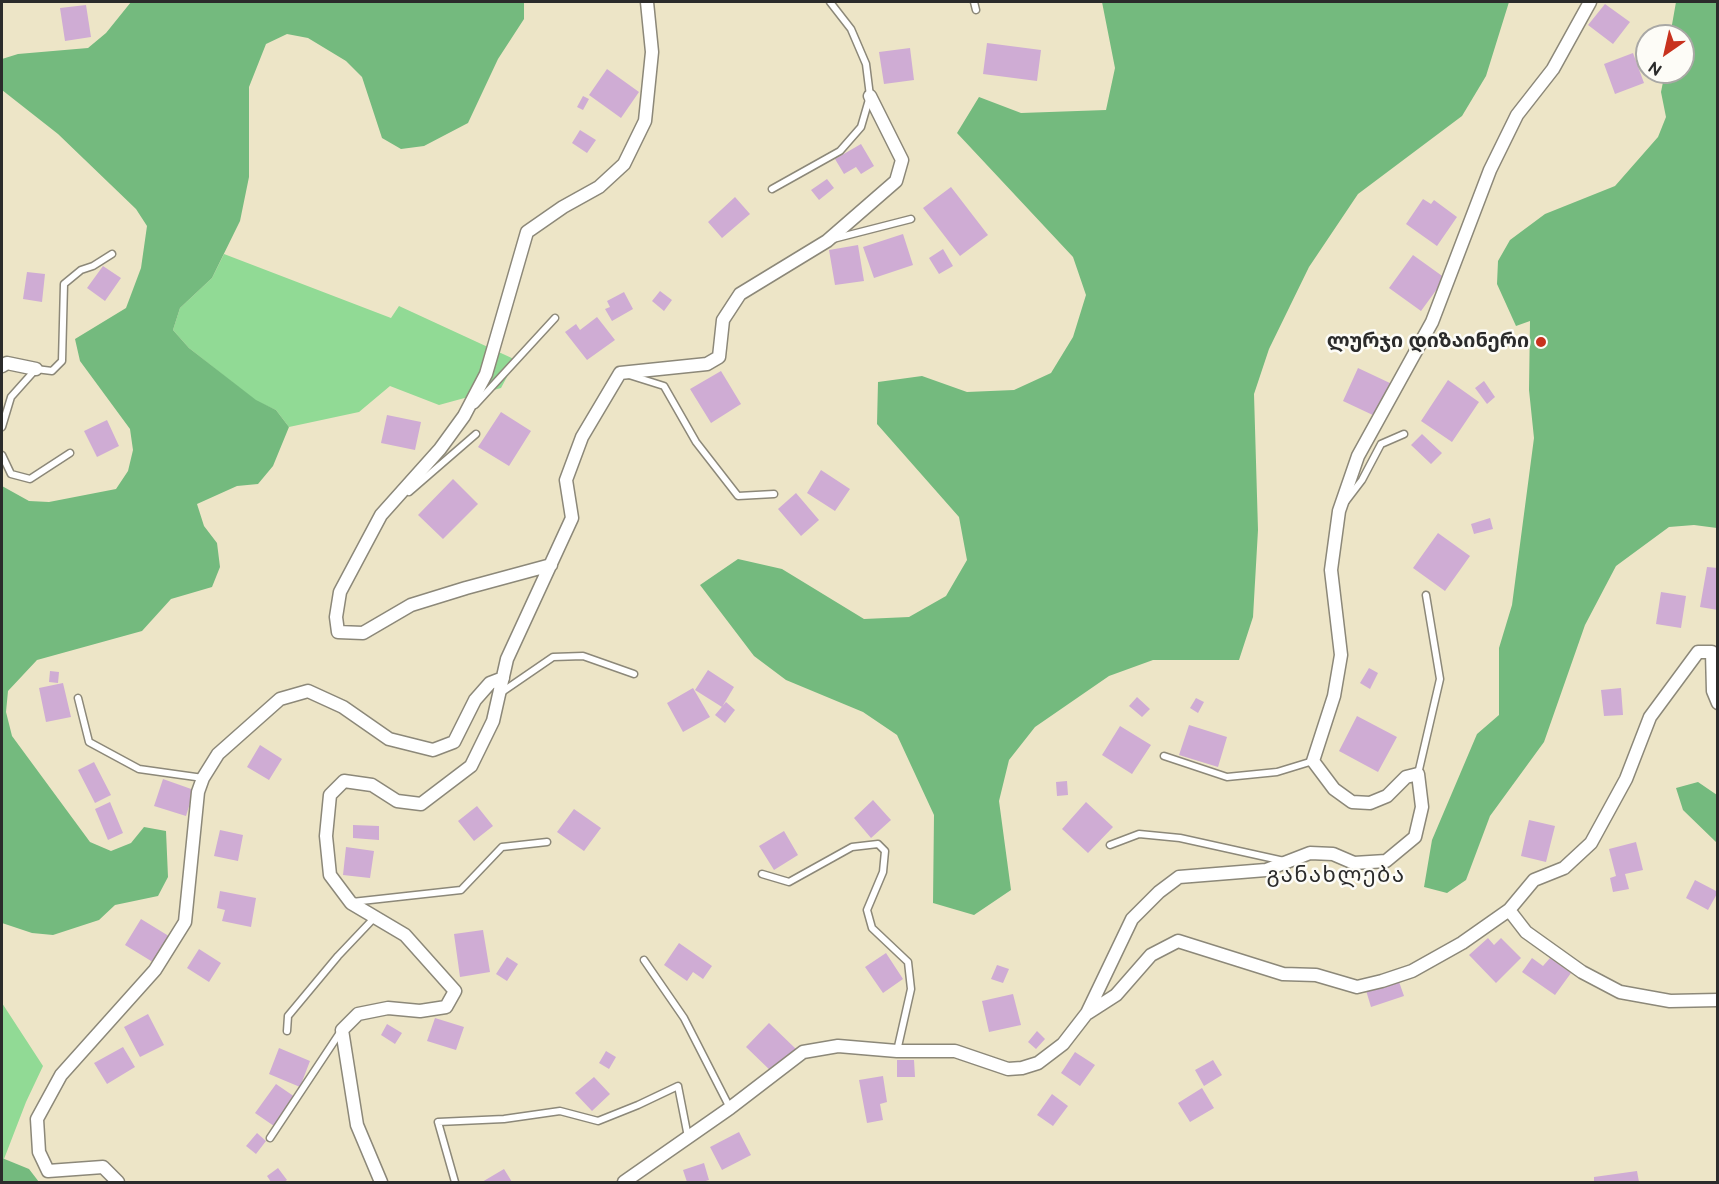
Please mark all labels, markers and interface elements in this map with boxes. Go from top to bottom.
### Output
north arrow [1635,24,1695,84]
text: N [1645,56,1666,79]
place label: ლურჯი დიზაინერი [1327,330,1529,354]
marker: ლურჯი დიზაინერი [1534,335,1548,349]
district label: განახლება [1266,863,1406,889]

